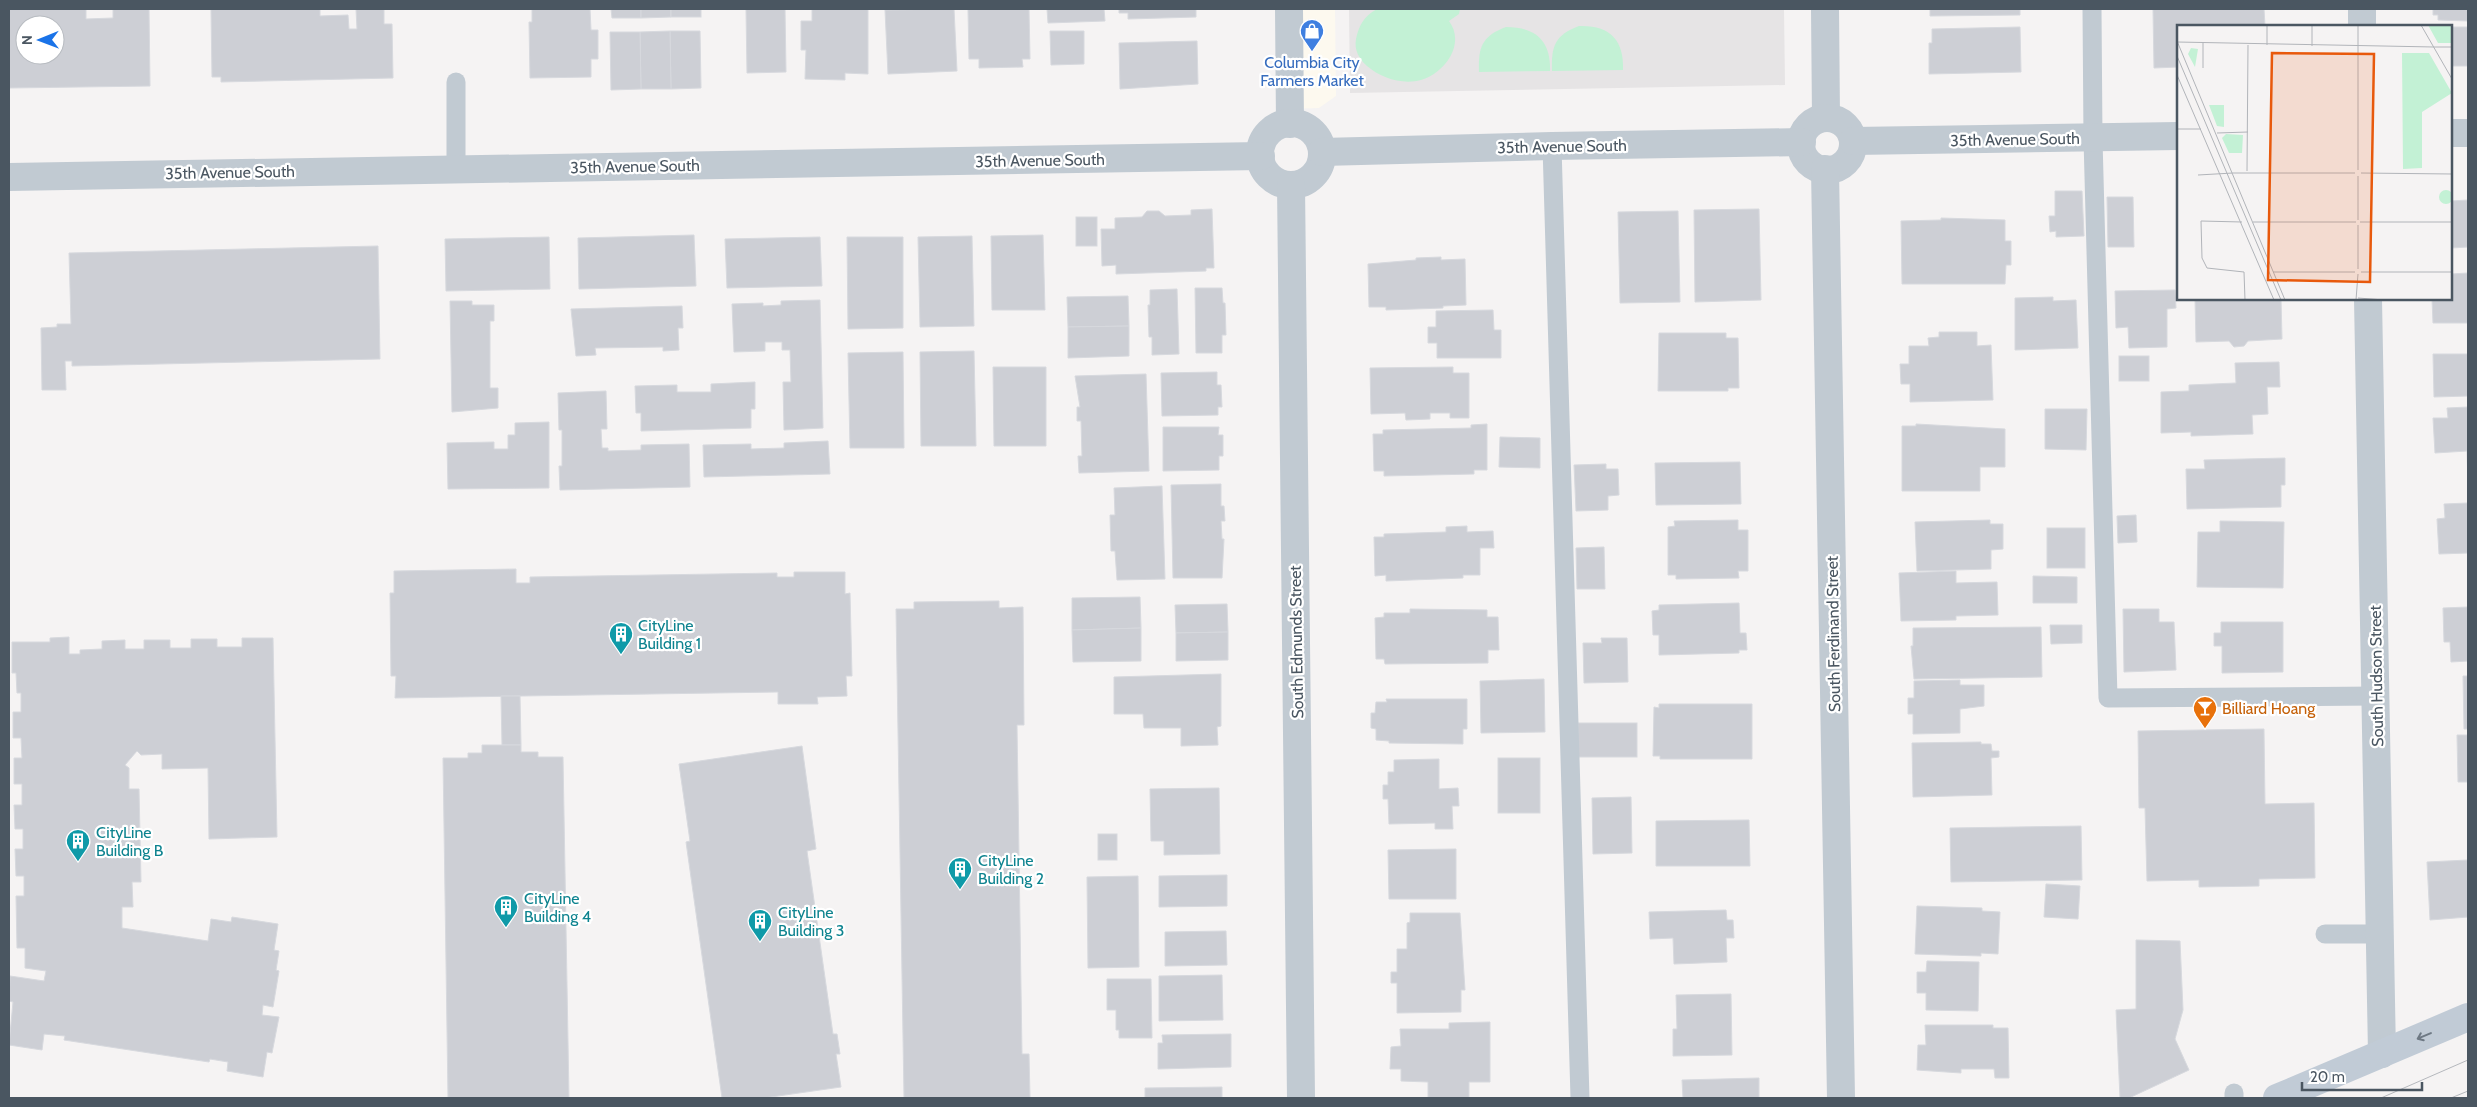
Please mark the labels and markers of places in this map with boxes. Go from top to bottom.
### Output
shop icon: Columbia City Farmers Market [1299,18,1325,52]
place label: Columbia City Farmers Market [1260,53,1364,90]
place label: CityLine Building 1 [638,616,701,653]
building icon: CityLine Building 1 [608,621,634,655]
bar icon: Billiard Hoang [2192,695,2218,729]
place label: Billiard Hoang [2222,699,2316,718]
place label: CityLine Building B [96,823,164,860]
building icon: CityLine Building B [65,828,91,862]
place label: CityLine Building 2 [978,851,1044,888]
building icon: CityLine Building 2 [947,856,973,890]
place label: CityLine Building 4 [524,889,591,926]
building icon: CityLine Building 4 [493,894,519,928]
place label: CityLine Building 3 [778,903,844,940]
building icon: CityLine Building 3 [747,908,773,942]

